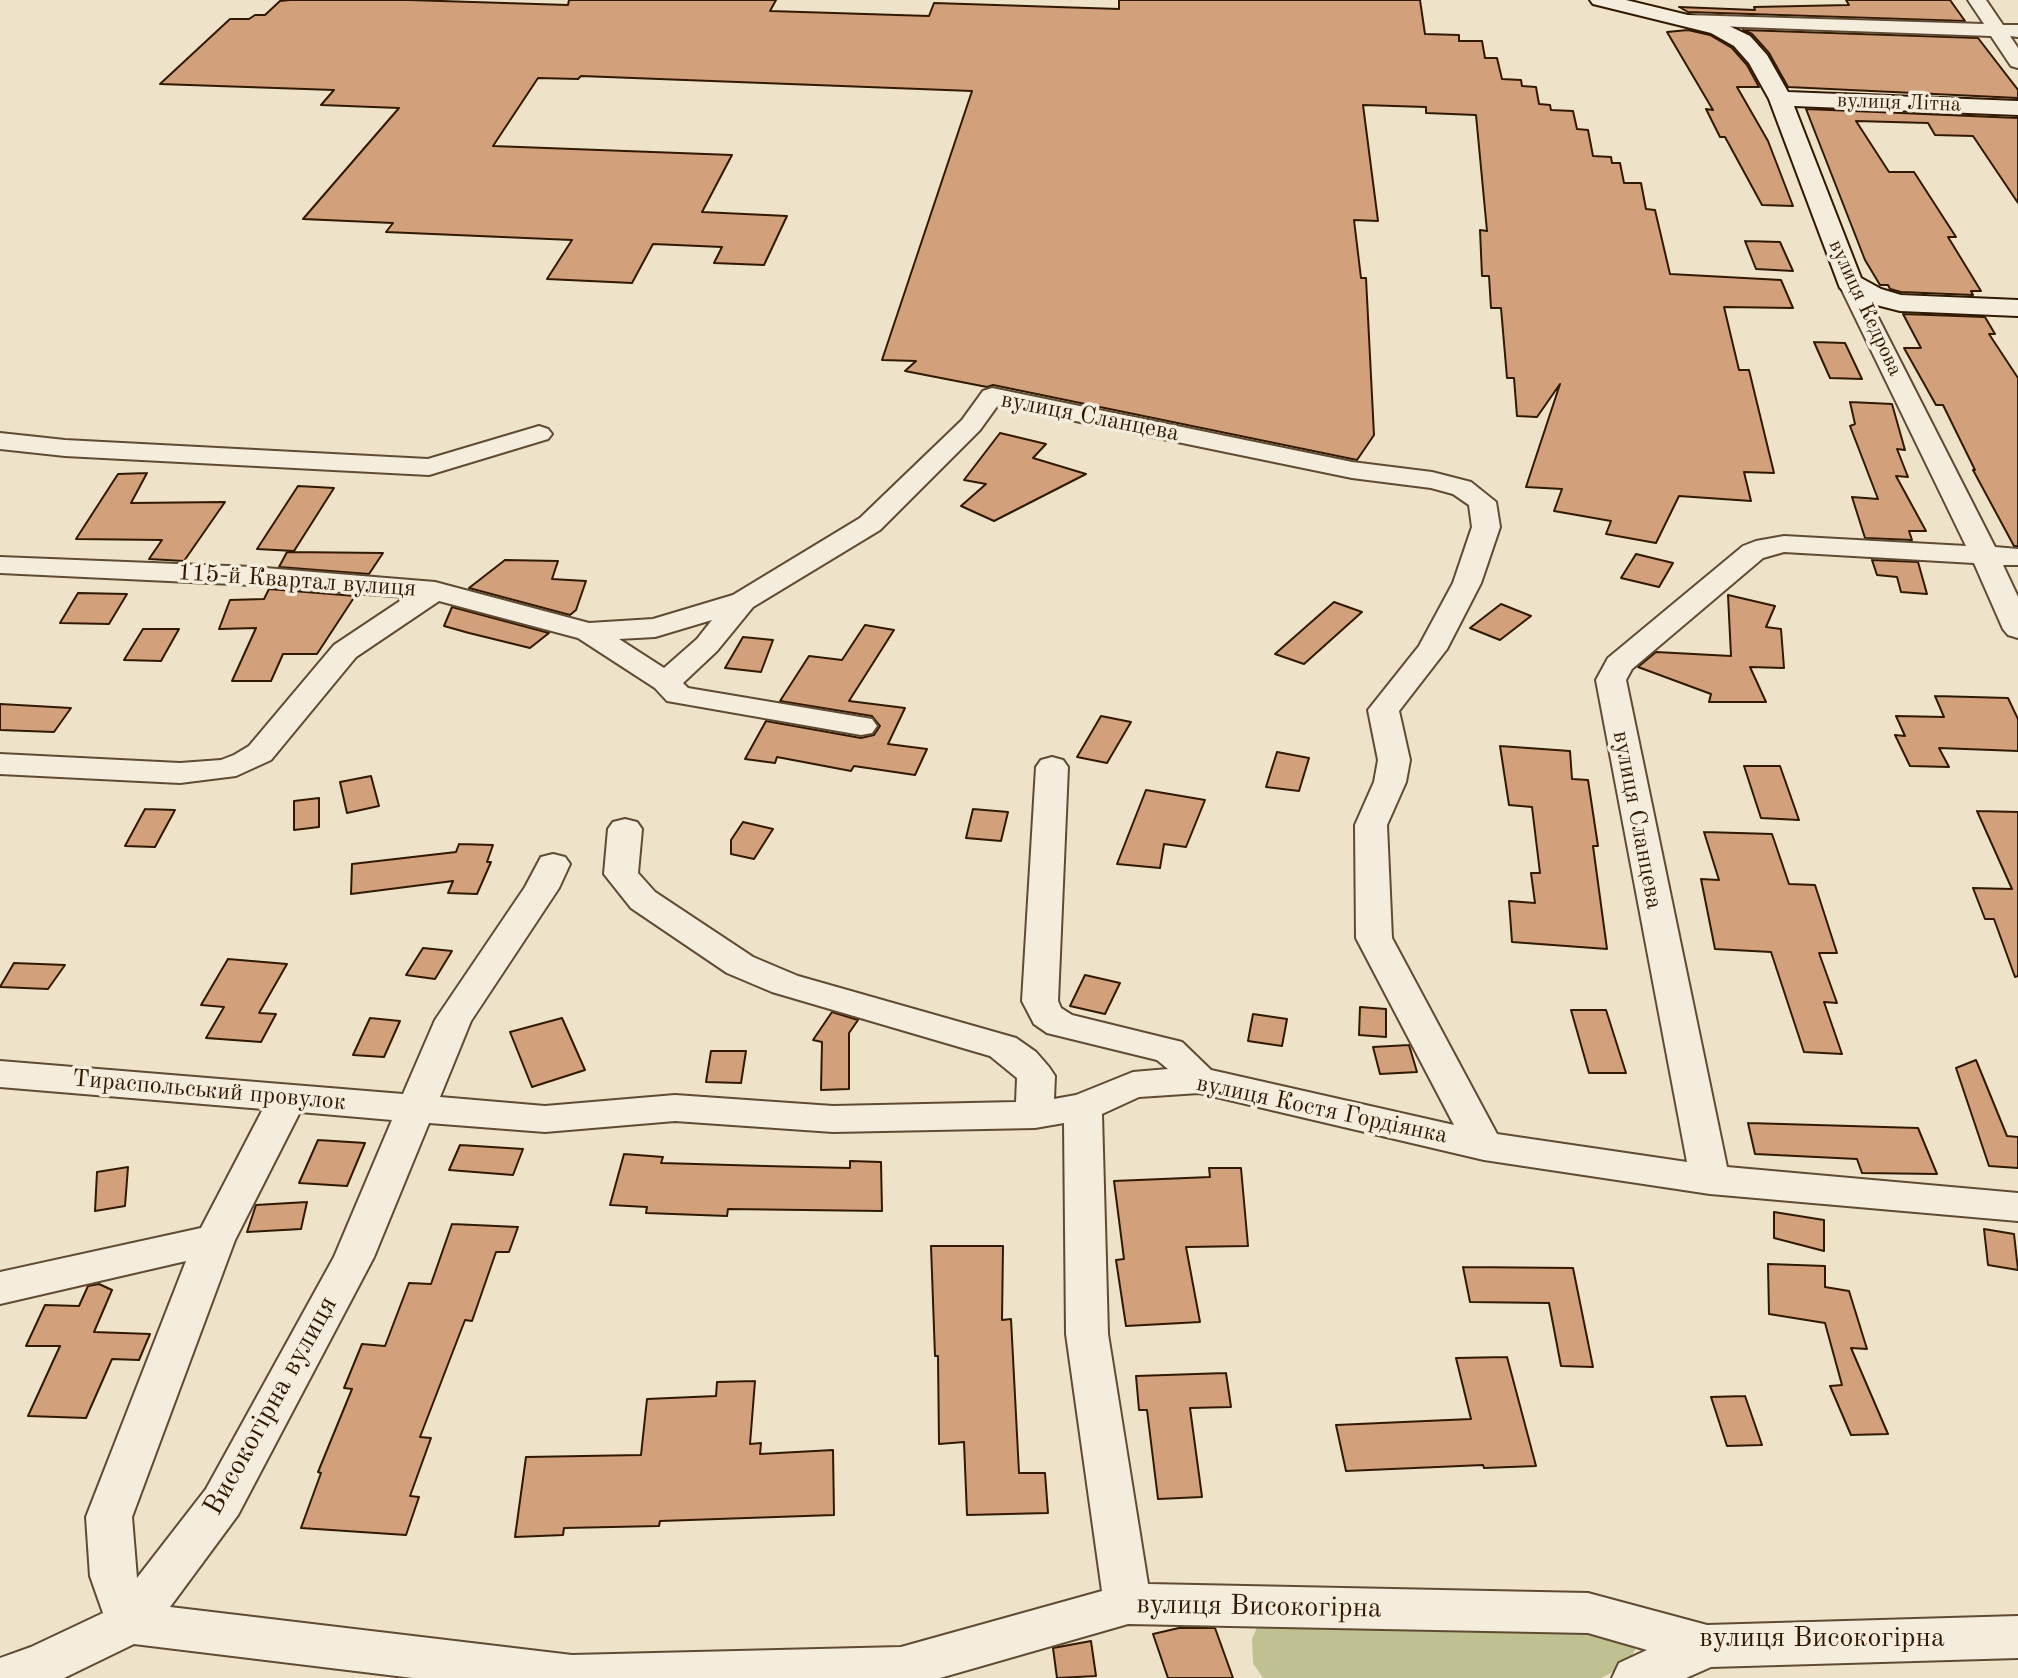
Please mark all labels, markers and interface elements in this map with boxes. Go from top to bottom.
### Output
street label: вулиця Літна [1837,88,1961,118]
street label: вулиця Кедрова [1822,236,1908,380]
street label: вулиця Сланцева [998,386,1182,448]
street label: 115-й Квартал вулиця [177,558,417,604]
street label: вулиця Сланцева [1606,728,1668,912]
street label: Тираспольський провулок [71,1065,347,1117]
street label: вулиця Костя Гордіянка [1194,1069,1450,1151]
street label: Високогірна вулиця [197,1290,345,1522]
street label: вулиця Високогірна [1136,1588,1382,1626]
street label: вулиця Високогірна [1699,1622,1945,1656]

